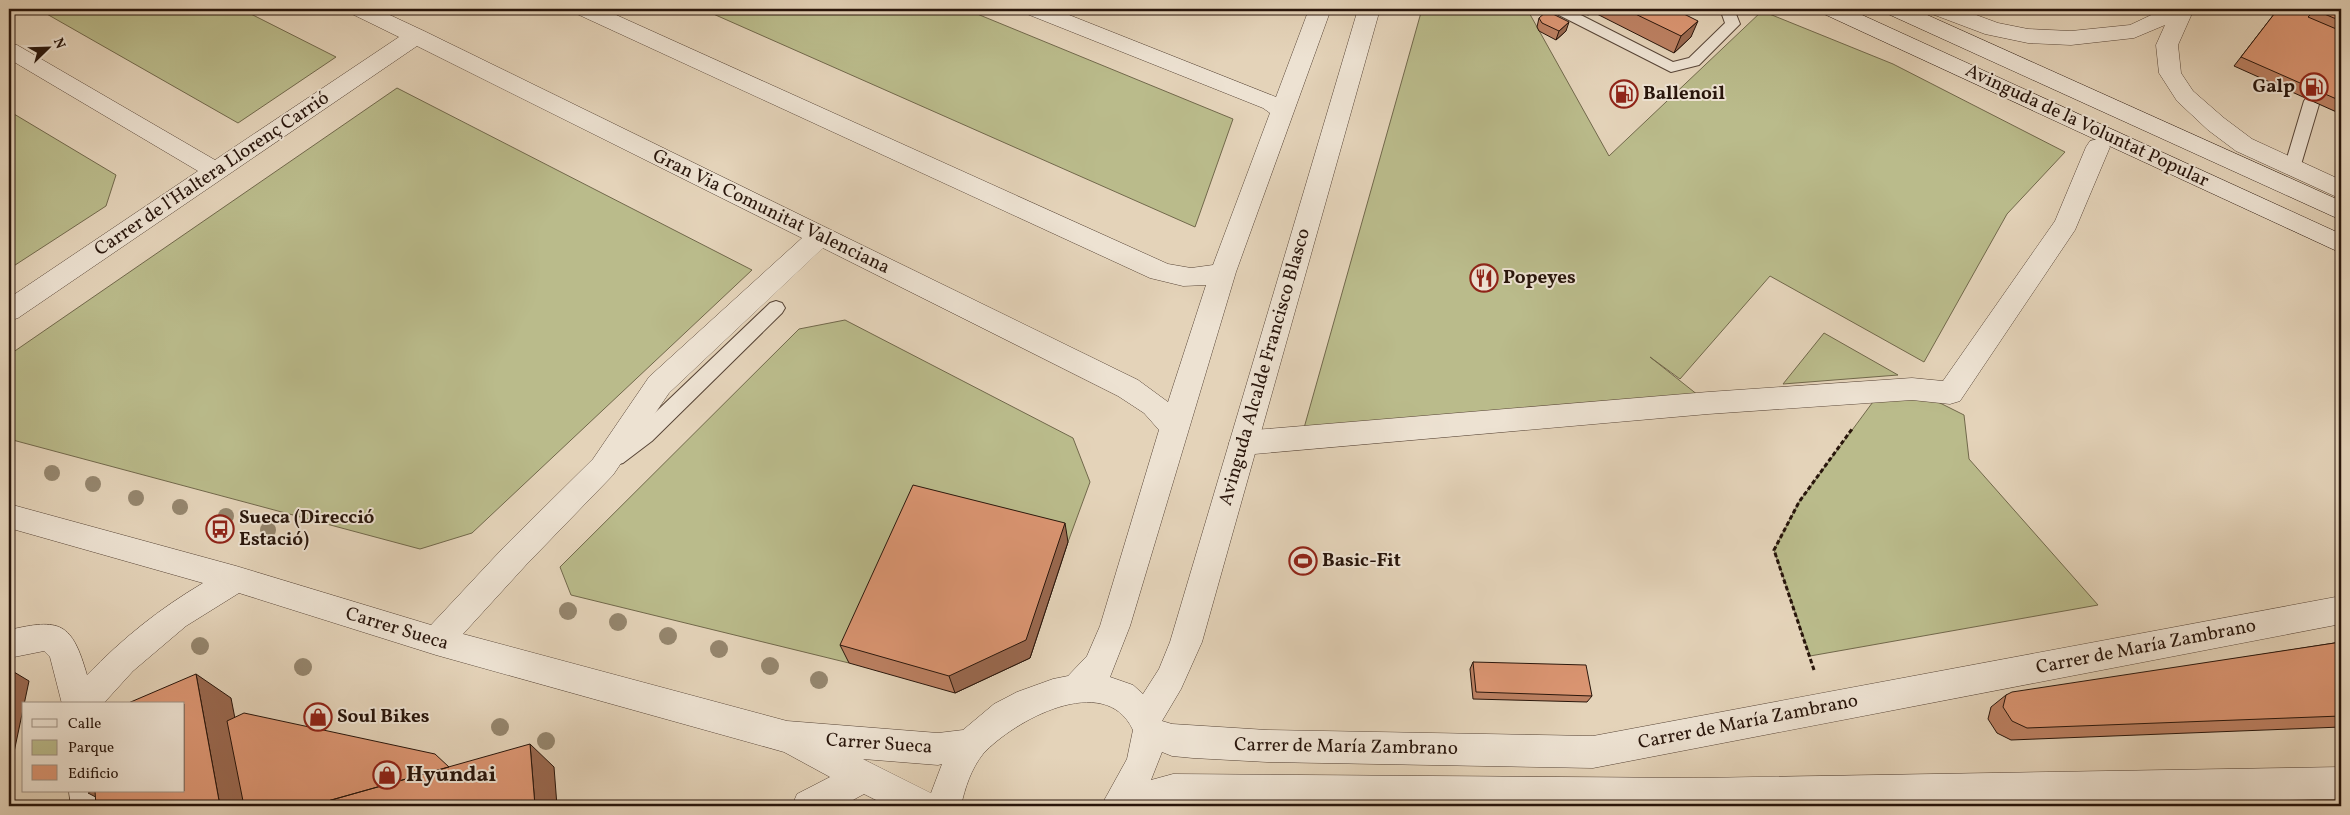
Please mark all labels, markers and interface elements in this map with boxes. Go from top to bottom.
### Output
north arrow [22,22,72,72]
text: N [48,35,69,52]
street label: Avinguda de la Voluntat Popular [1961,58,2213,194]
fuel station icon: Galp [2299,72,2329,102]
place label: Galp [2253,74,2295,100]
fuel station icon: Ballenoil [1609,79,1639,109]
place label: Ballenoil [1643,81,1725,107]
street label: Carrer de l'Haltera Llorenç Carrió [89,85,335,263]
street label: Gran Via Comunitat Valenciana [648,143,894,281]
street label: Avinguda Alcalde Francisco Blasco [1213,225,1317,509]
restaurant icon: Popeyes [1469,263,1499,293]
place label: Popeyes [1503,265,1576,291]
place label: Sueca (Direcció Estació) [239,505,375,553]
bus stop icon: Sueca (Direcció Estació) [205,514,235,544]
sports icon: Basic-Fit [1288,546,1318,576]
place label: Basic-Fit [1322,548,1401,574]
street label: Carrer Sueca [342,601,452,657]
street label: Carrer de María Zambrano [2034,613,2258,681]
street label: Carrer de María Zambrano [1636,688,1860,756]
legend [22,702,185,792]
shop icon: Soul Bikes [303,702,333,732]
place label: Soul Bikes [337,704,430,730]
text: Calle [68,714,101,735]
street label: Carrer Sueca [825,727,933,761]
street label: Carrer de María Zambrano [1234,732,1458,762]
text: Parque [68,738,114,759]
shop icon: Hyundai [372,760,402,790]
place label: Hyundai [406,760,496,791]
text: Edificio [68,764,119,785]

